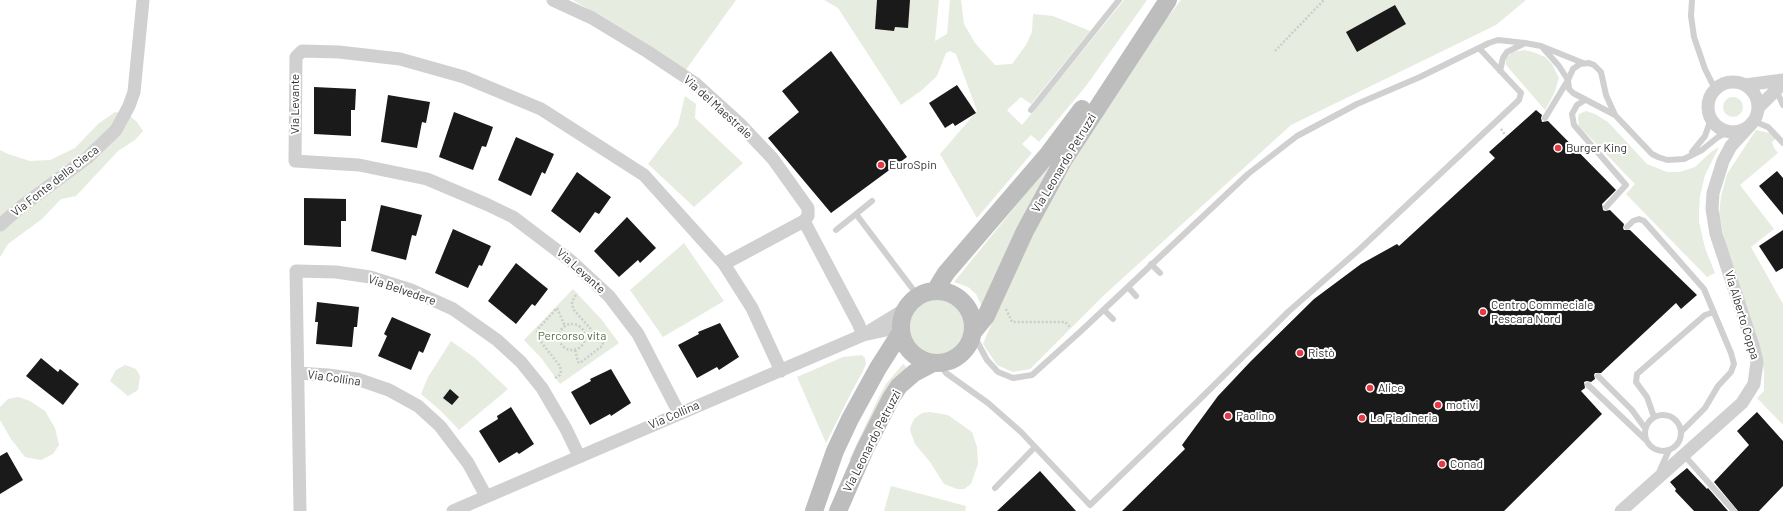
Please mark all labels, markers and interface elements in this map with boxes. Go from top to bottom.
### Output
street label: Via del Maestrale [681,72,755,142]
street label: Via Levante [288,74,302,134]
street label: Via Leonardo Petruzzi [1029,111,1099,215]
place label: Burger King [1566,141,1627,155]
street label: Via Fonte della Cieca [8,142,102,220]
marker: Burger King [1553,143,1563,153]
place label: EuroSpin [889,158,937,172]
marker: EuroSpin [876,160,886,170]
street label: Via Levante [554,245,608,297]
street label: Via Alberto Coppa [1722,269,1762,361]
street label: Via Belvedere [366,272,438,308]
place label: Centro Commeciale Pescara Nord [1491,298,1593,326]
marker: Centro Commeciale Pescara Nord [1478,307,1488,317]
park label: Percorso vita [538,329,606,343]
place label: Ristò [1308,346,1335,360]
marker: Ristò [1295,348,1305,358]
street label: Via Collina [306,367,362,389]
place label: Alice [1378,381,1404,395]
marker: Alice [1365,383,1375,393]
street label: Via Leonardo Petruzzi [840,387,904,495]
street label: Via Collina [646,398,702,432]
place label: motivi [1446,398,1478,412]
marker: motivi [1433,400,1443,410]
place label: Paolino [1236,409,1274,423]
marker: Paolino [1223,411,1233,421]
place label: La Piadineria [1370,411,1438,425]
marker: La Piadineria [1357,413,1367,423]
place label: Conad [1450,457,1483,471]
marker: Conad [1437,459,1447,469]

